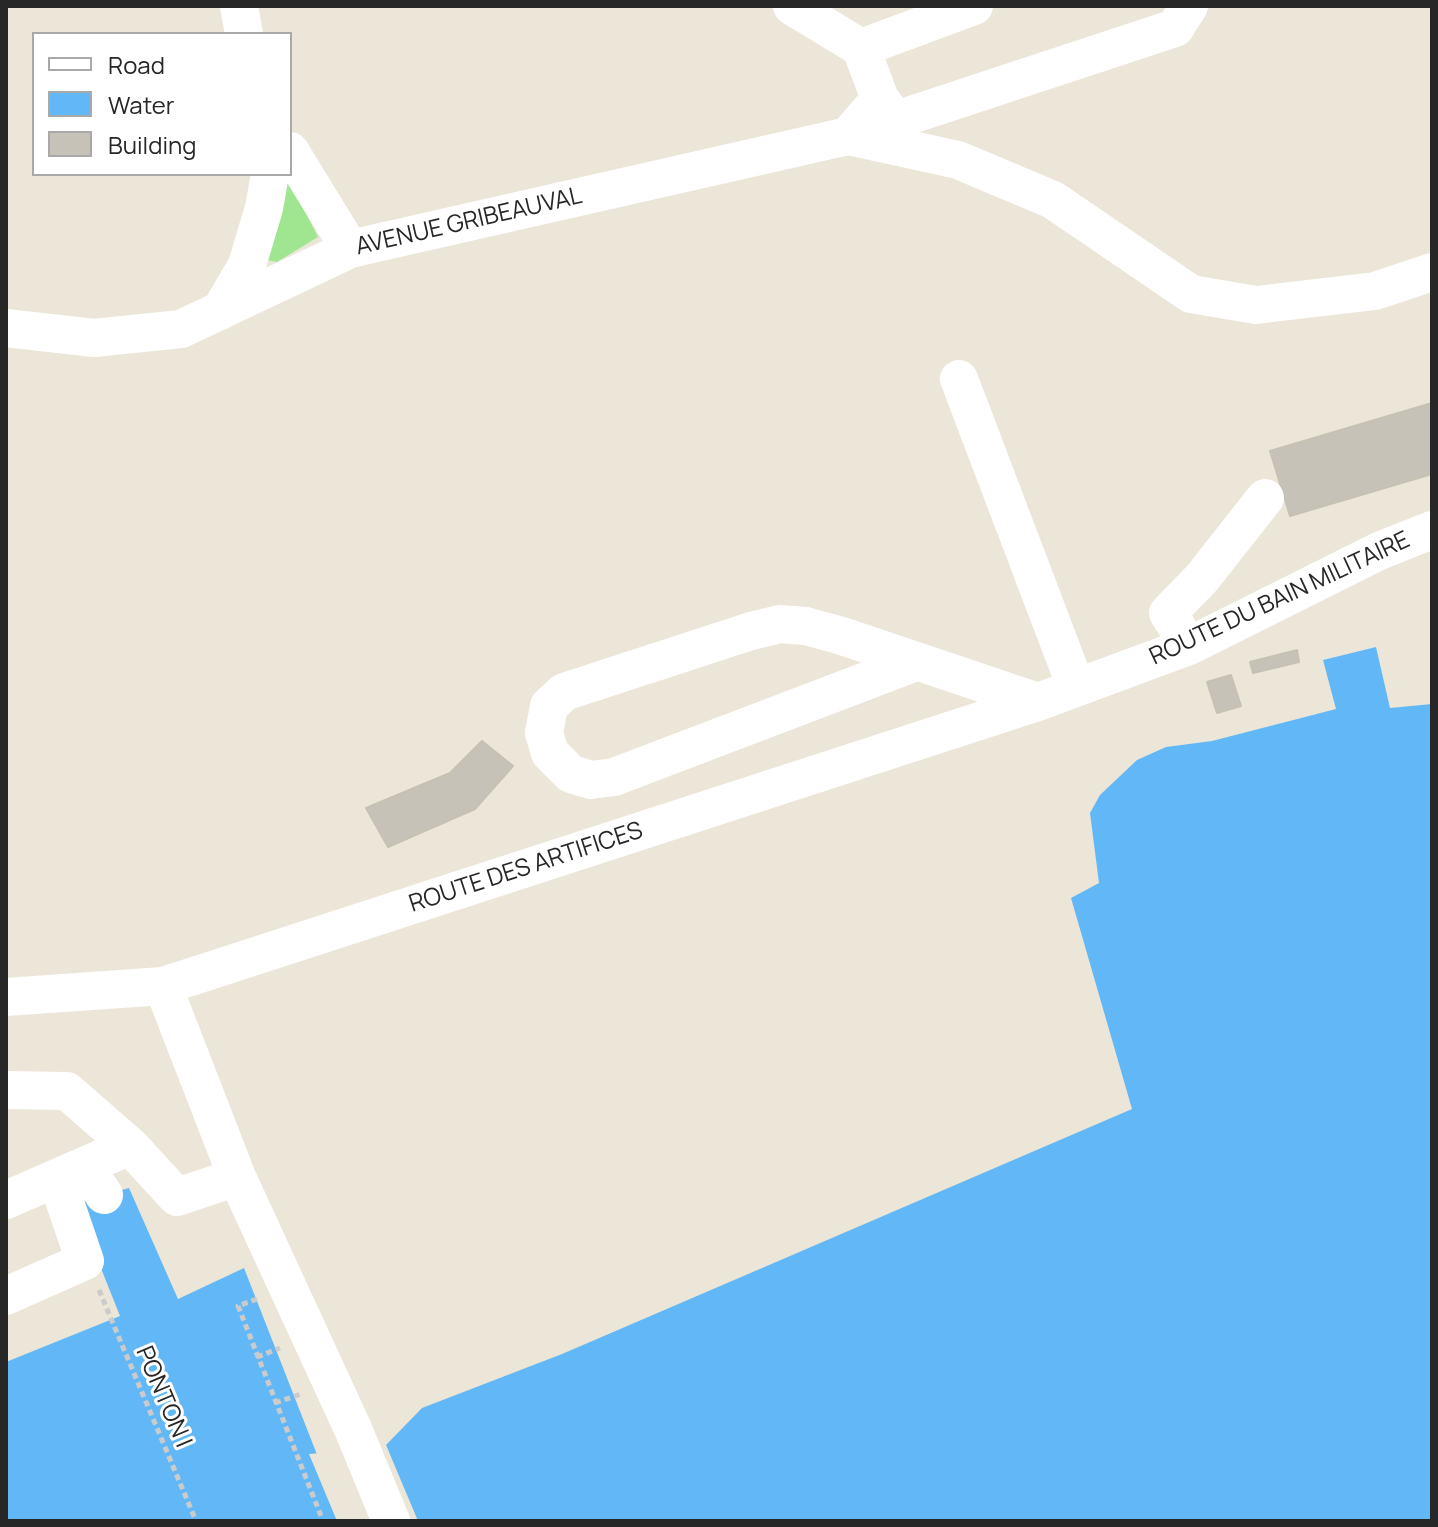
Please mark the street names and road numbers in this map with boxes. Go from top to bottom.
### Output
street label: AVENUE GRIBEAUVAL [353,182,585,262]
street label: ROUTE DU BAIN MILITAIRE [1145,526,1415,672]
street label: ROUTE DES ARTIFICES [406,817,646,919]
street label: PONTON I [129,1342,197,1452]

